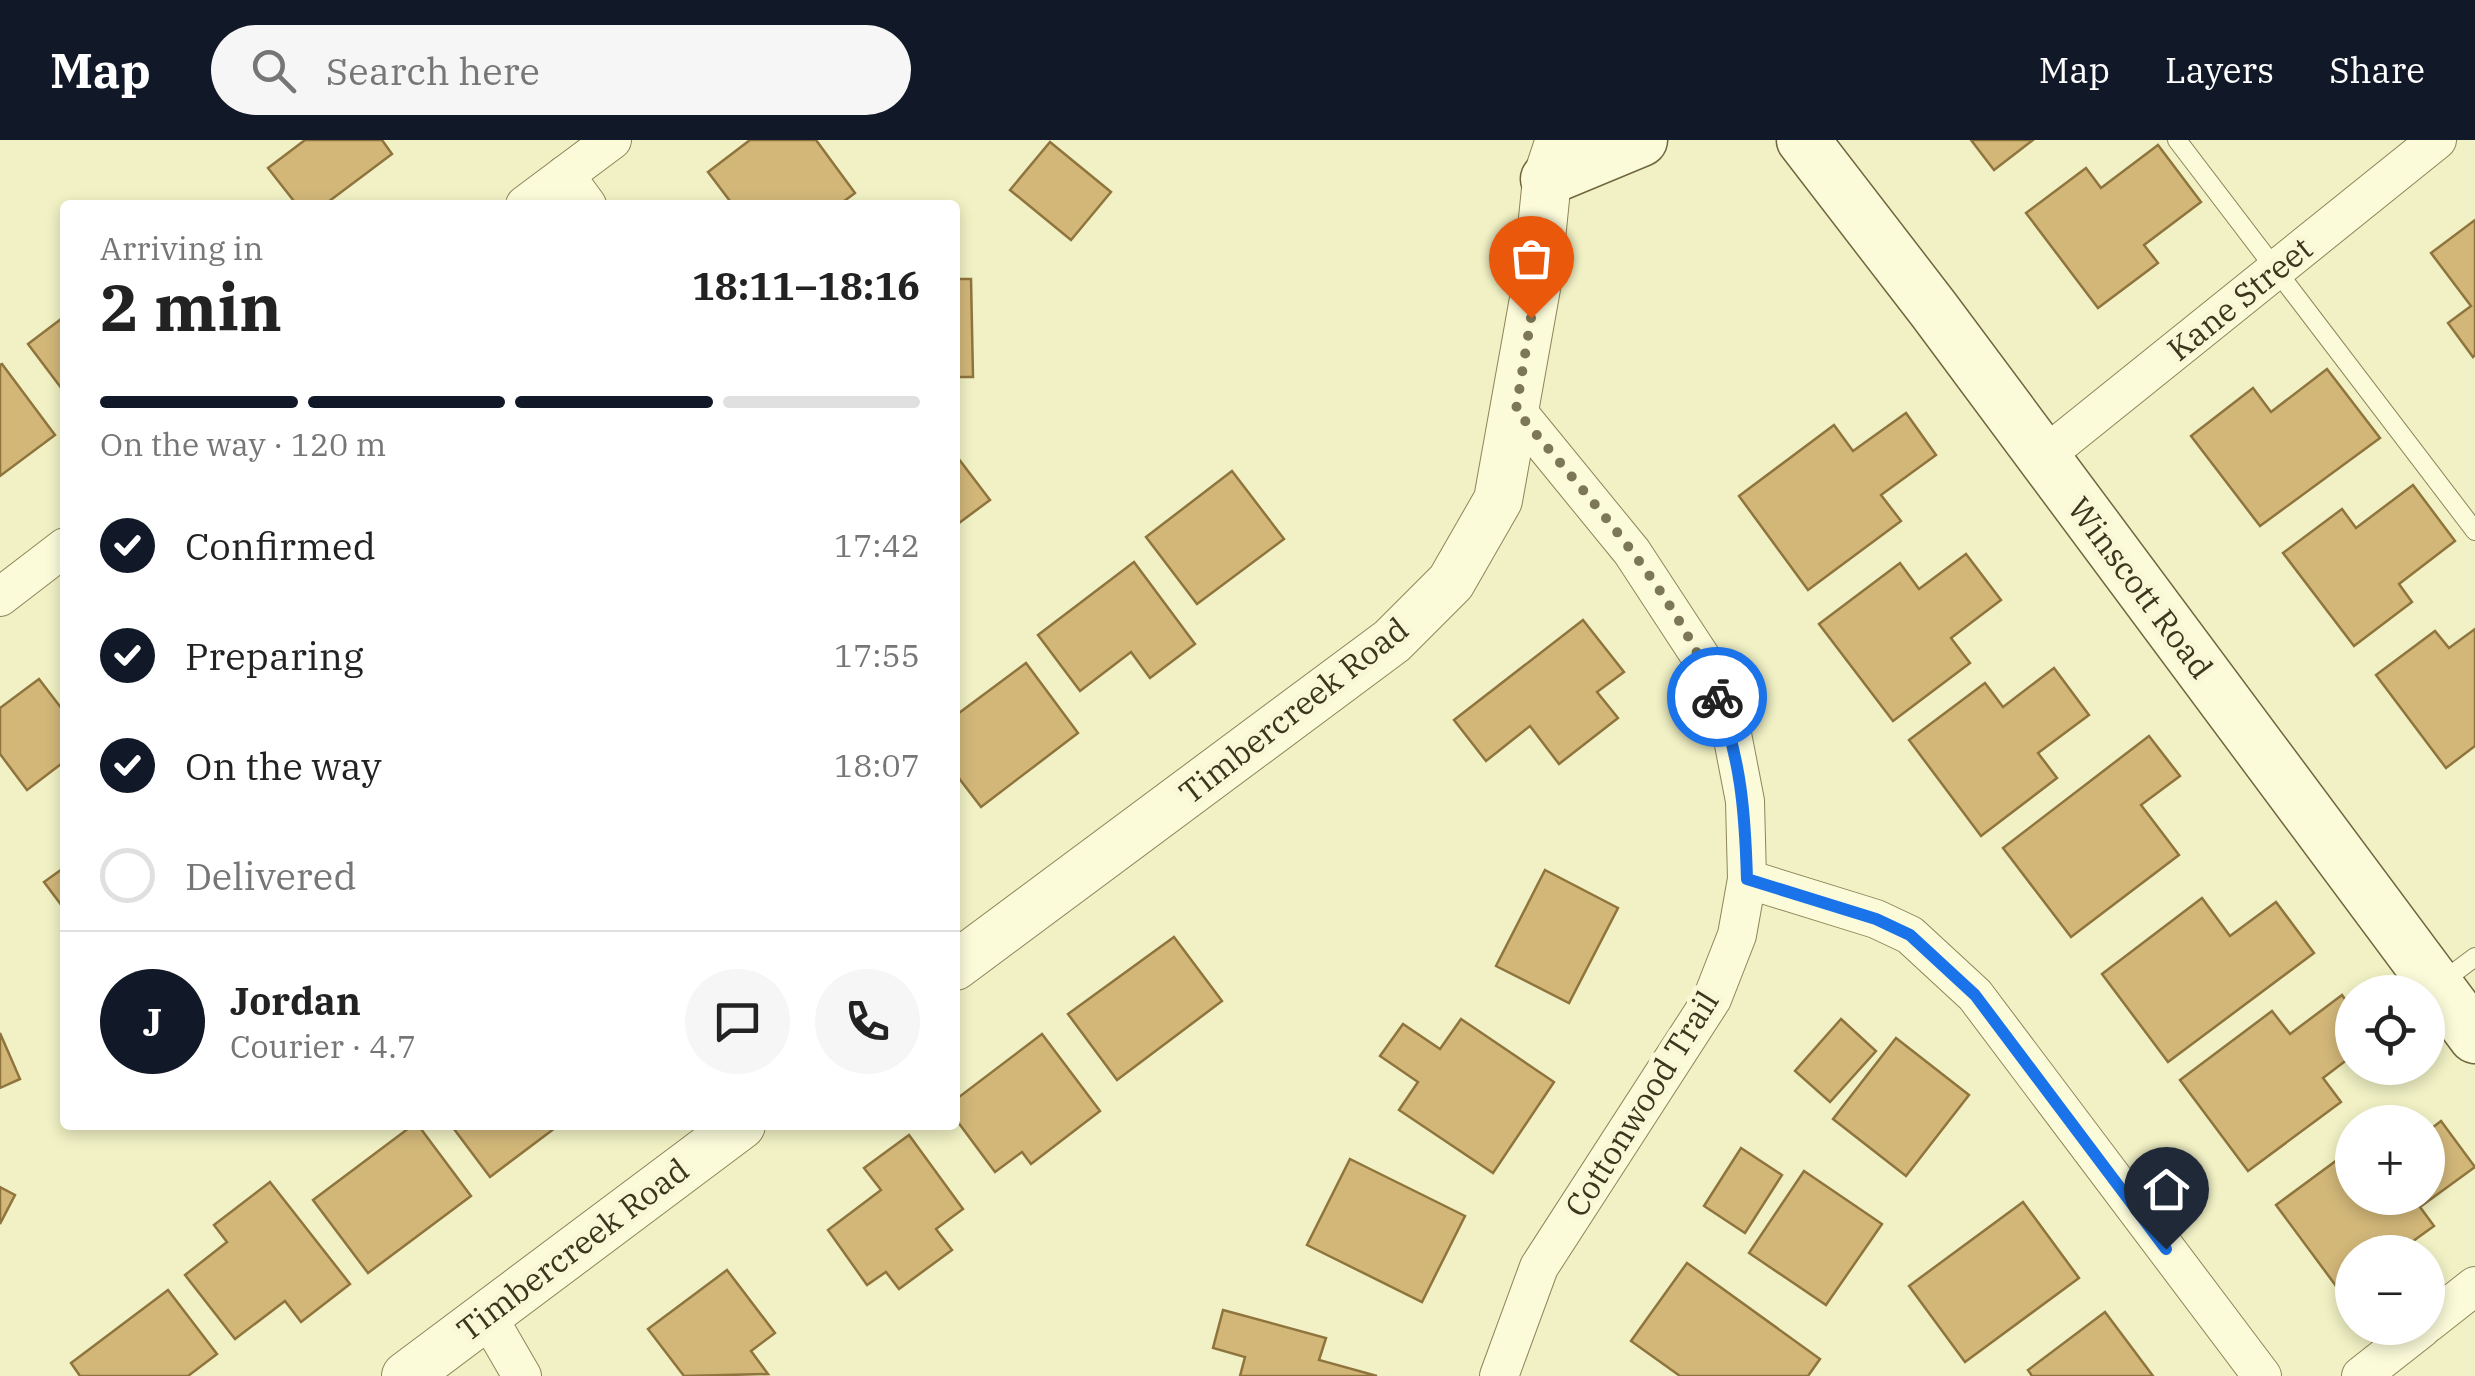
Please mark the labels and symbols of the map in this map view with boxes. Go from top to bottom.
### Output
pin [1489,216,1574,319]
street label: Kane Street [2158,227,2320,369]
street label: Winscott Road [2059,488,2223,687]
street label: Timbercreek Road [1170,608,1416,813]
courier [1667,647,1767,747]
street label: Cottonwood Trail [1555,983,1728,1224]
pin [2124,1147,2209,1250]
street label: Timbercreek Road [448,1148,697,1350]

